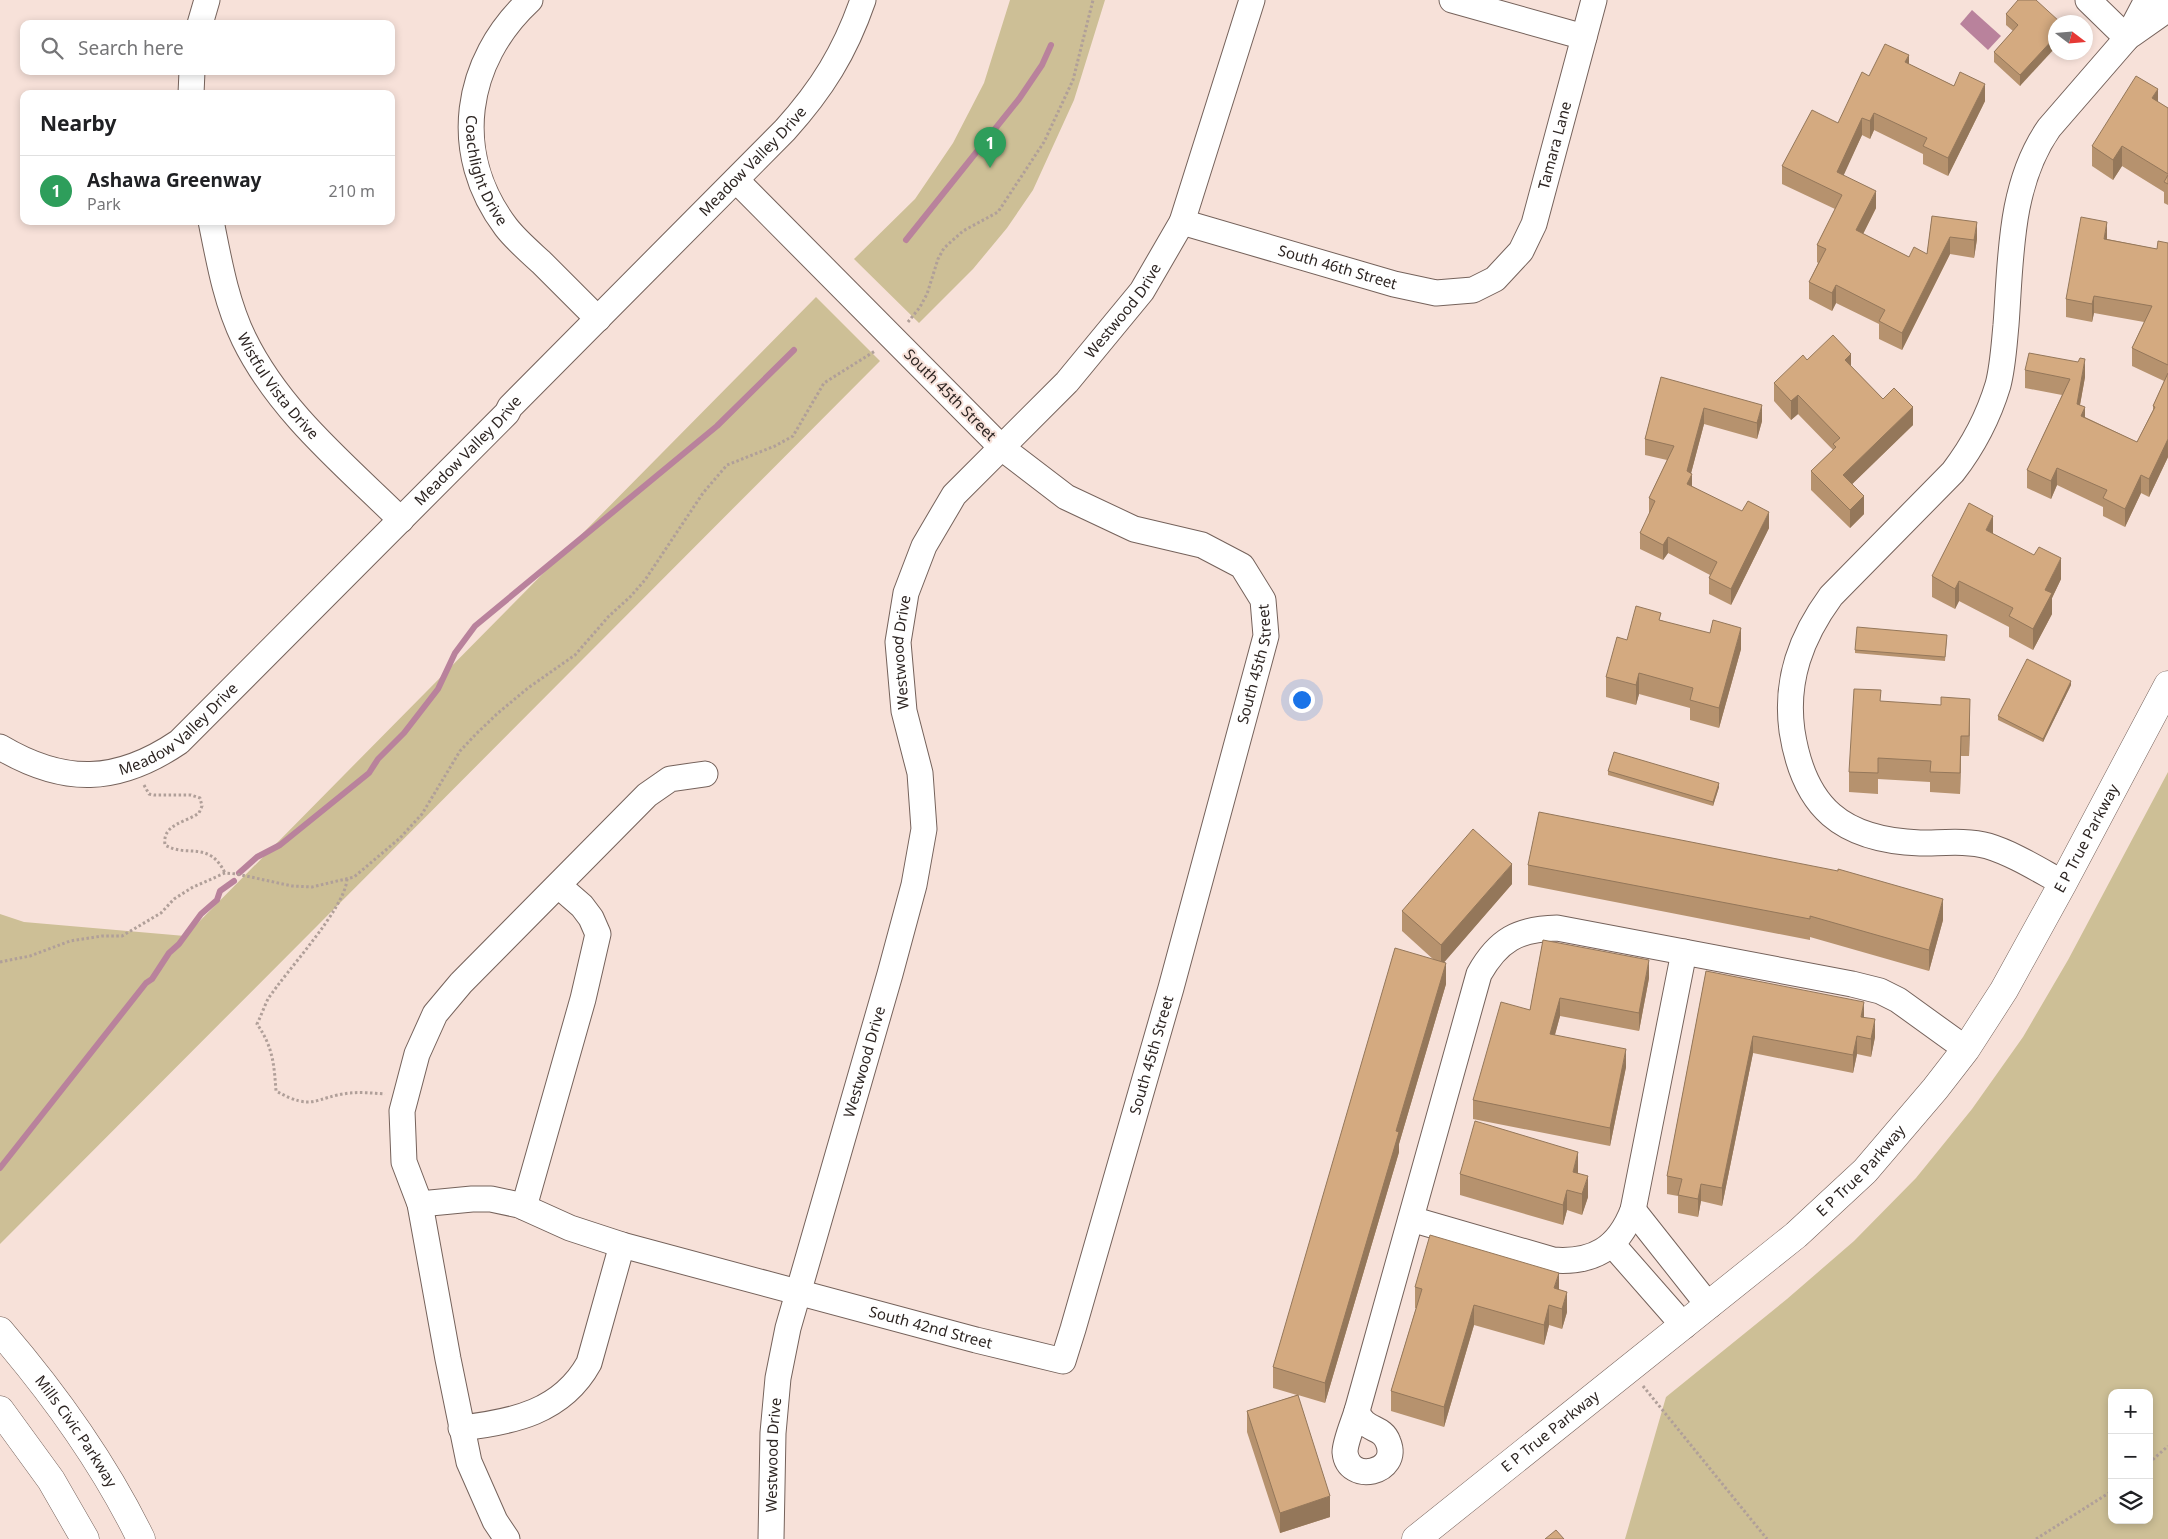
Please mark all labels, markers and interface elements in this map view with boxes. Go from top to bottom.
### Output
north arrow [2048,15,2093,60]
search box [20,20,395,75]
icon: search [38,34,66,62]
text: Search here [78,35,184,61]
street label: Tamara Lane [1533,99,1575,191]
street label: Meadow Valley Drive [694,102,810,220]
text: Nearby [40,109,116,137]
street label: Coachlight Drive [462,114,513,229]
pin: 1 [974,127,1006,168]
text: Ashawa Greenway [87,167,261,193]
text: 1 [51,180,61,202]
text: 210 m [328,180,375,202]
text: Park [87,193,121,215]
street label: South 46th Street [1276,240,1400,294]
street label: Westwood Drive [1080,259,1165,362]
street label: Wistful Vista Drive [233,329,324,443]
street label: South 45th Street [900,344,1002,445]
street label: Meadow Valley Drive [410,391,525,509]
street label: Westwood Drive [887,594,915,710]
street label: South 45th Street [1232,603,1275,726]
street label: Meadow Valley Drive [116,678,242,779]
your location [1289,687,1315,713]
street label: E P True Parkway [2049,780,2123,896]
street label: South 45th Street [1124,992,1177,1117]
street label: Westwood Drive [838,1004,889,1120]
street label: E P True Parkway [1811,1120,1909,1220]
street label: South 42nd Street [867,1301,995,1353]
street label: Mills Civic Parkway [31,1371,122,1491]
street label: E P True Parkway [1496,1385,1603,1476]
map controls [2108,1389,2153,1524]
button: + [2108,1389,2153,1434]
street label: Westwood Drive [761,1397,785,1513]
button: − [2108,1434,2153,1479]
button: layers [2108,1479,2153,1524]

